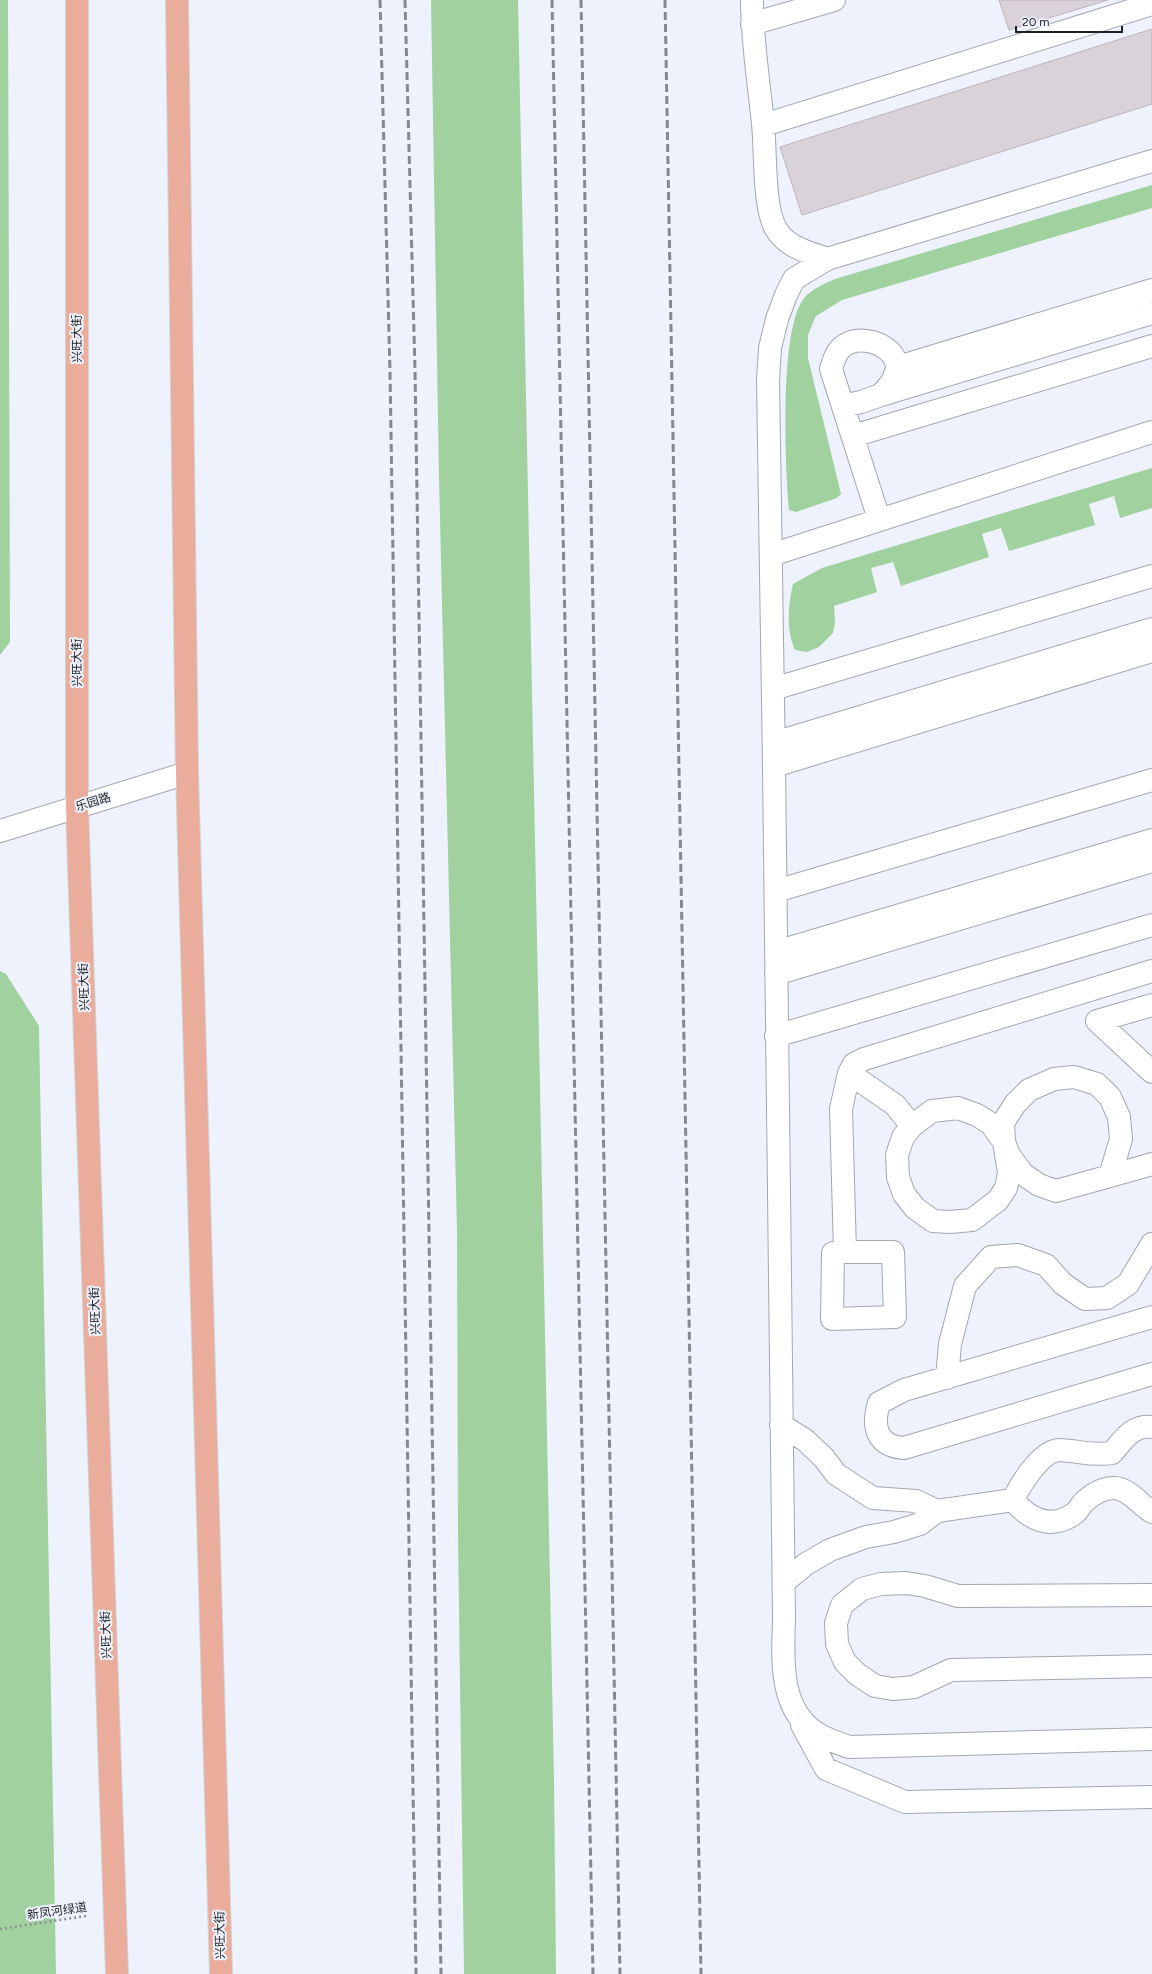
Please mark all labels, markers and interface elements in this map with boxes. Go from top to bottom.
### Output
scale bar [1016,8,1122,34]
text: 20 m [1022,15,1050,29]
street label: 兴旺大街 [70,315,84,363]
street label: 兴旺大街 [70,639,84,687]
street label: 乐园路 [74,790,112,814]
street label: 兴旺大街 [76,963,92,1011]
street label: 兴旺大街 [87,1287,103,1335]
street label: 兴旺大街 [98,1611,114,1659]
street label: 新凤河绿道 [26,1900,88,1922]
street label: 兴旺大街 [213,1911,227,1959]

